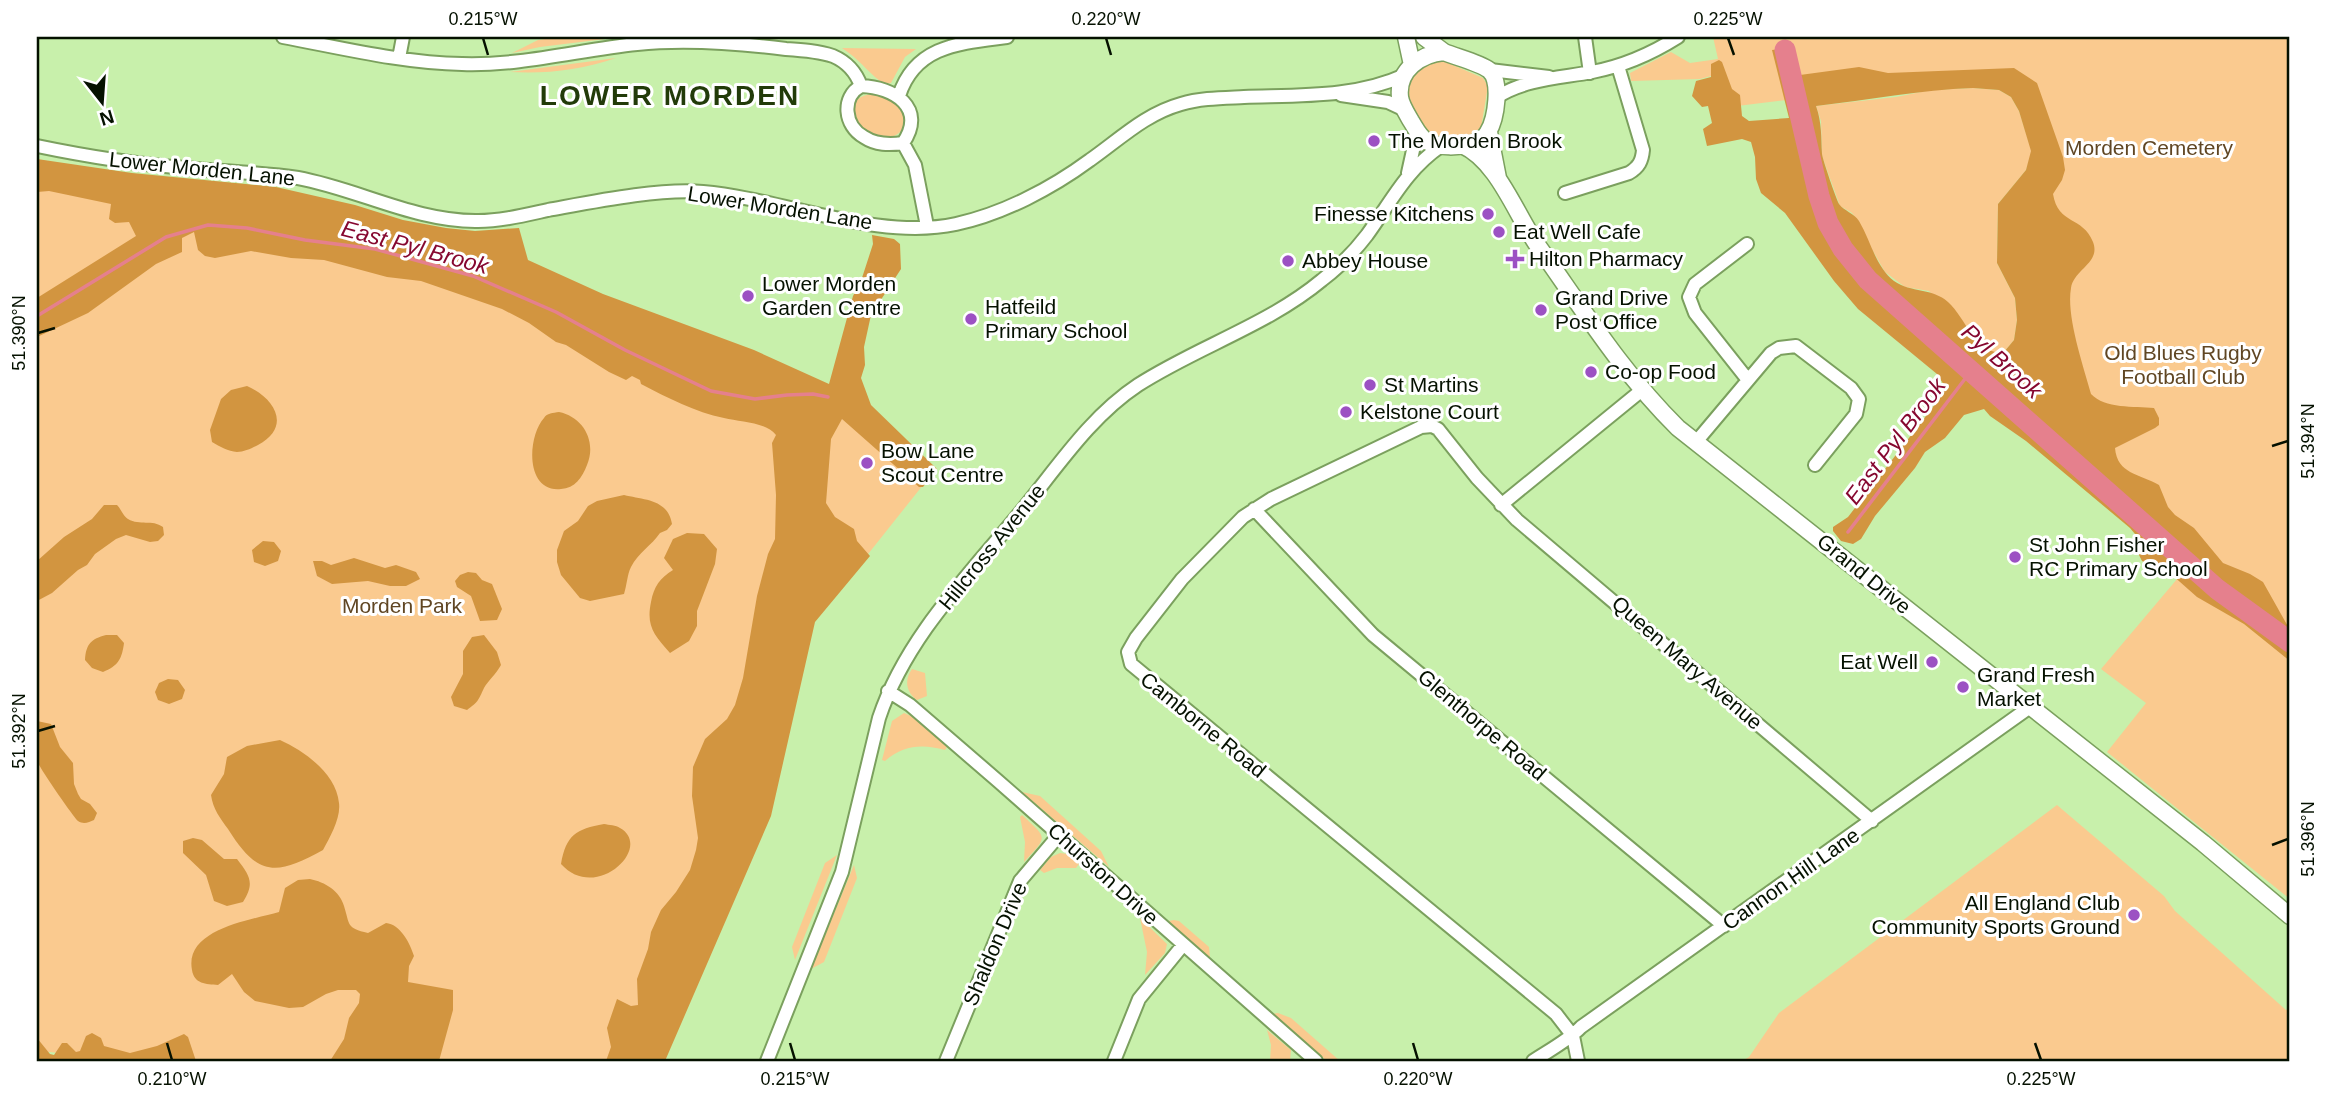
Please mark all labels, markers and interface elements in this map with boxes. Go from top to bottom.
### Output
text: 0.215°W [448,9,518,29]
text: 0.220°W [1071,9,1141,29]
text: 0.225°W [1693,9,1763,29]
north arrow [66,66,136,136]
district label: LOWER MORDEN [540,80,800,111]
text: N [97,106,116,130]
place label: The Morden Brook [1388,129,1562,152]
marker: The Morden Brook [1366,133,1382,149]
park label: Morden Cemetery [2065,136,2234,159]
street label: Lower Morden Lane [108,147,296,190]
street label: Lower Morden Lane [686,182,874,233]
place label: Finesse Kitchens [1314,202,1474,225]
marker: Finesse Kitchens [1480,206,1496,222]
water label: East Pyl Brook [339,215,493,279]
place label: Eat Well Cafe [1513,220,1641,243]
marker: Eat Well Cafe [1491,224,1507,240]
place label: Hilton Pharmacy [1529,247,1684,270]
place label: Abbey House [1302,249,1428,272]
marker: Hilton Pharmacy [1507,251,1523,267]
marker: Abbey House [1280,253,1296,269]
place label: Lower Morden Garden Centre [762,272,901,319]
place label: Grand Drive Post Office [1555,286,1668,333]
marker: Lower Morden Garden Centre [740,288,756,304]
text: 51.390°N [9,295,29,371]
place label: Hatfeild Primary School [985,295,1127,342]
marker: Grand Drive Post Office [1533,302,1549,318]
marker: Hatfeild Primary School [963,311,979,327]
water label: Pyl Brook [1957,318,2048,405]
park label: Old Blues Rugby Football Club [2104,341,2262,388]
place label: Co-op Food [1605,360,1716,383]
marker: Co-op Food [1583,364,1599,380]
water label: East Pyl Brook [1839,372,1952,509]
place label: St Martins [1384,373,1479,396]
marker: St Martins [1362,377,1378,393]
place label: Kelstone Court [1360,400,1499,423]
text: 51.394°N [2298,403,2318,479]
marker: Kelstone Court [1338,404,1354,420]
place label: Bow Lane Scout Centre [881,439,1004,486]
marker: Bow Lane Scout Centre [859,455,875,471]
street label: Hillcross Avenue [934,479,1049,614]
street label: Grand Drive [1813,529,1916,618]
place label: St John Fisher RC Primary School [2029,533,2208,580]
marker: St John Fisher RC Primary School [2007,549,2023,565]
street label: Queen Mary Avenue [1608,591,1767,734]
park label: Morden Park [342,594,463,617]
place label: Eat Well [1840,650,1918,673]
marker: Eat Well [1924,654,1940,670]
place label: Grand Fresh Market [1977,663,2095,710]
street label: Glenthorpe Road [1414,664,1551,785]
street label: Camborne Road [1136,667,1270,782]
marker: Grand Fresh Market [1955,679,1971,695]
text: 51.392°N [9,693,29,769]
text: 51.396°N [2298,801,2318,877]
street label: Churston Drive [1044,818,1163,929]
street label: Cannon Hill Lane [1718,823,1863,934]
street label: Shaldon Drive [958,879,1031,1009]
place label: All England Club Community Sports Ground [1871,891,2120,938]
marker: All England Club Community Sports Ground [2126,907,2142,923]
text: 0.210°W [137,1069,207,1089]
text: 0.215°W [760,1069,830,1089]
text: 0.220°W [1383,1069,1453,1089]
text: 0.225°W [2006,1069,2076,1089]

